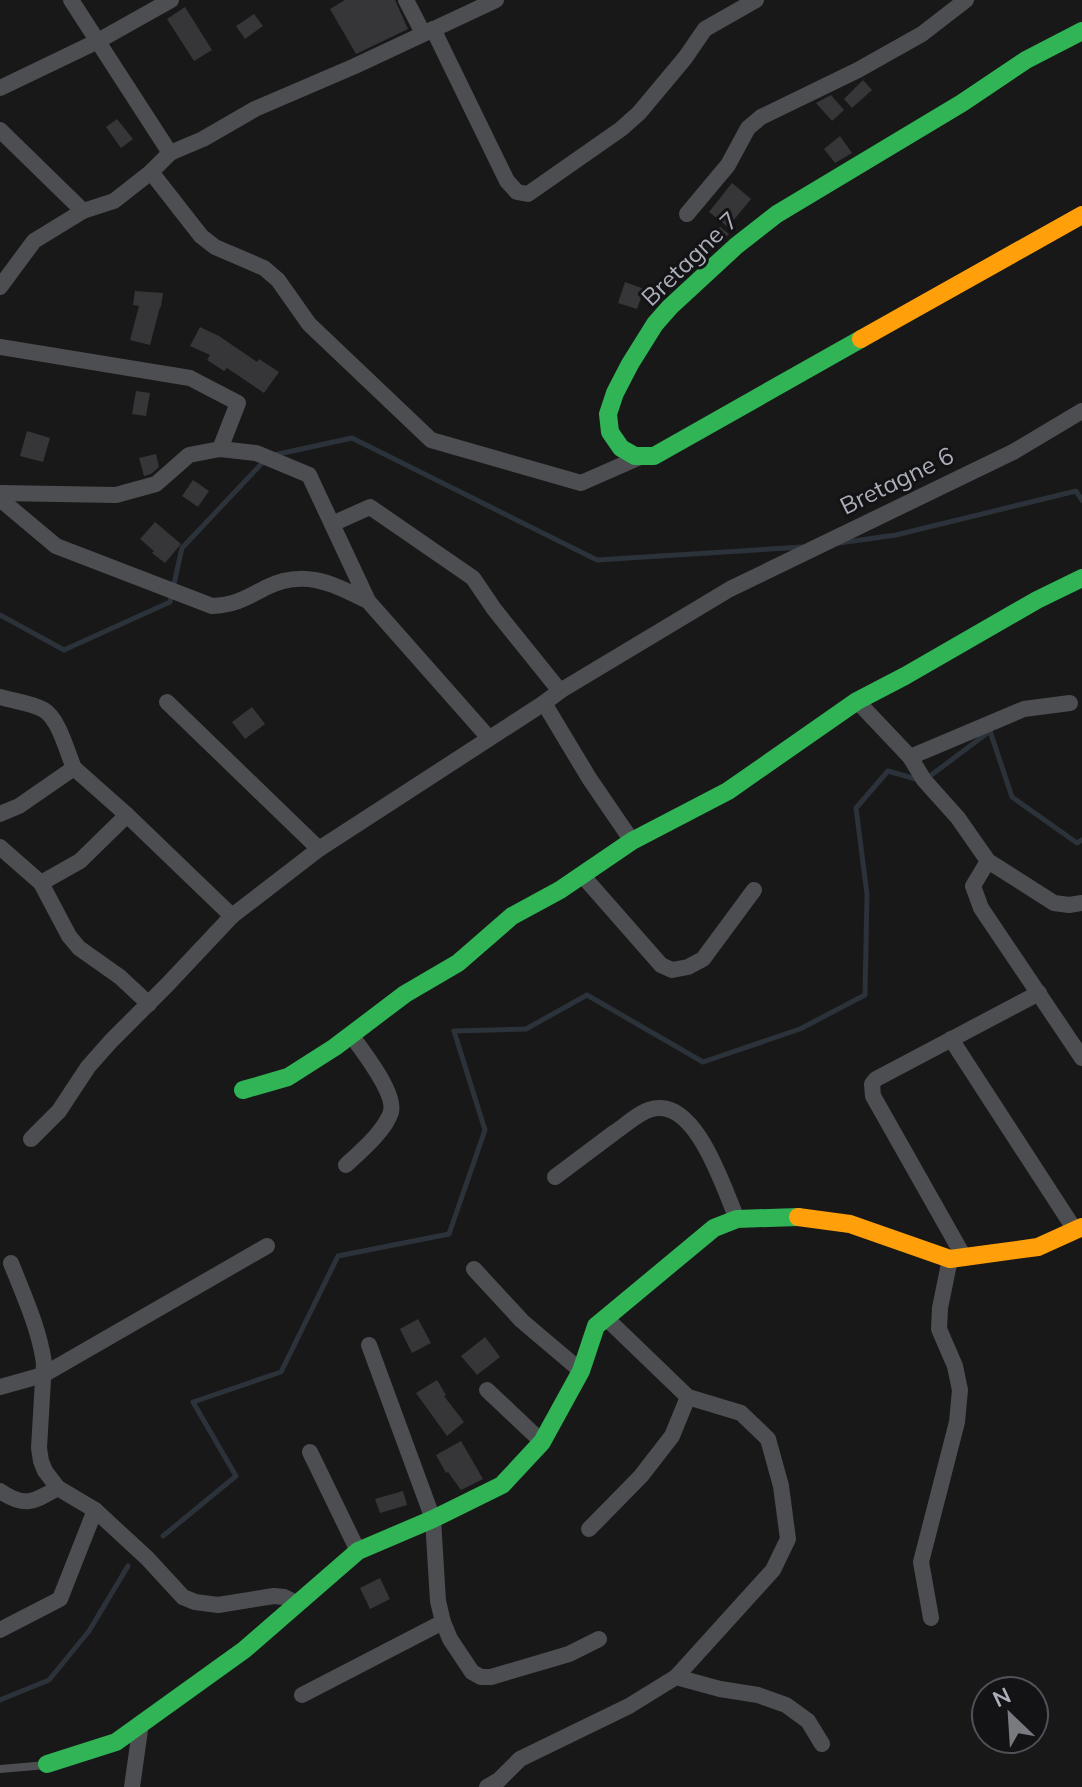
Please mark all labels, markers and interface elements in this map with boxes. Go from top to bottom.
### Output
street label: Bretagne 7 [635,205,744,312]
street label: Bretagne 6 [835,440,958,521]
north arrow [970,1675,1050,1755]
text: N [988,1681,1015,1713]

